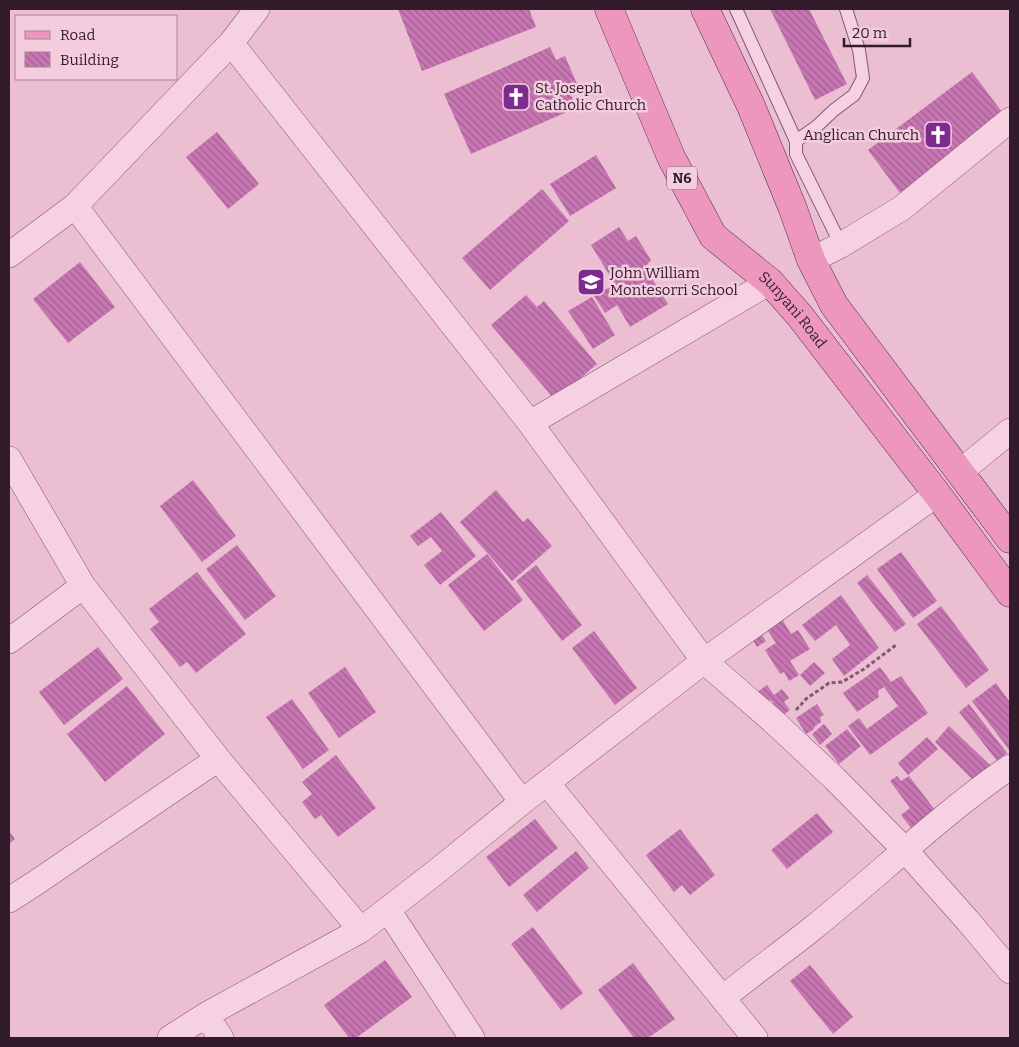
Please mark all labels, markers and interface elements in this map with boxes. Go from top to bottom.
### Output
legend [15,15,178,80]
scale bar [844,15,910,47]
text: 20 m [852,24,888,42]
text: Road [60,26,95,44]
text: Building [60,51,119,69]
place label: St. Joseph Catholic Church [535,79,647,114]
church icon: St. Joseph Catholic Church [501,82,531,112]
church icon: Anglican Church [923,120,953,150]
place label: Anglican Church [803,126,920,144]
road number: N6 [667,167,697,190]
place label: John William Montesorri School [609,264,738,299]
school or university icon: John William Montesorri School [576,267,606,297]
street label: Sunyani Road [755,268,830,352]

